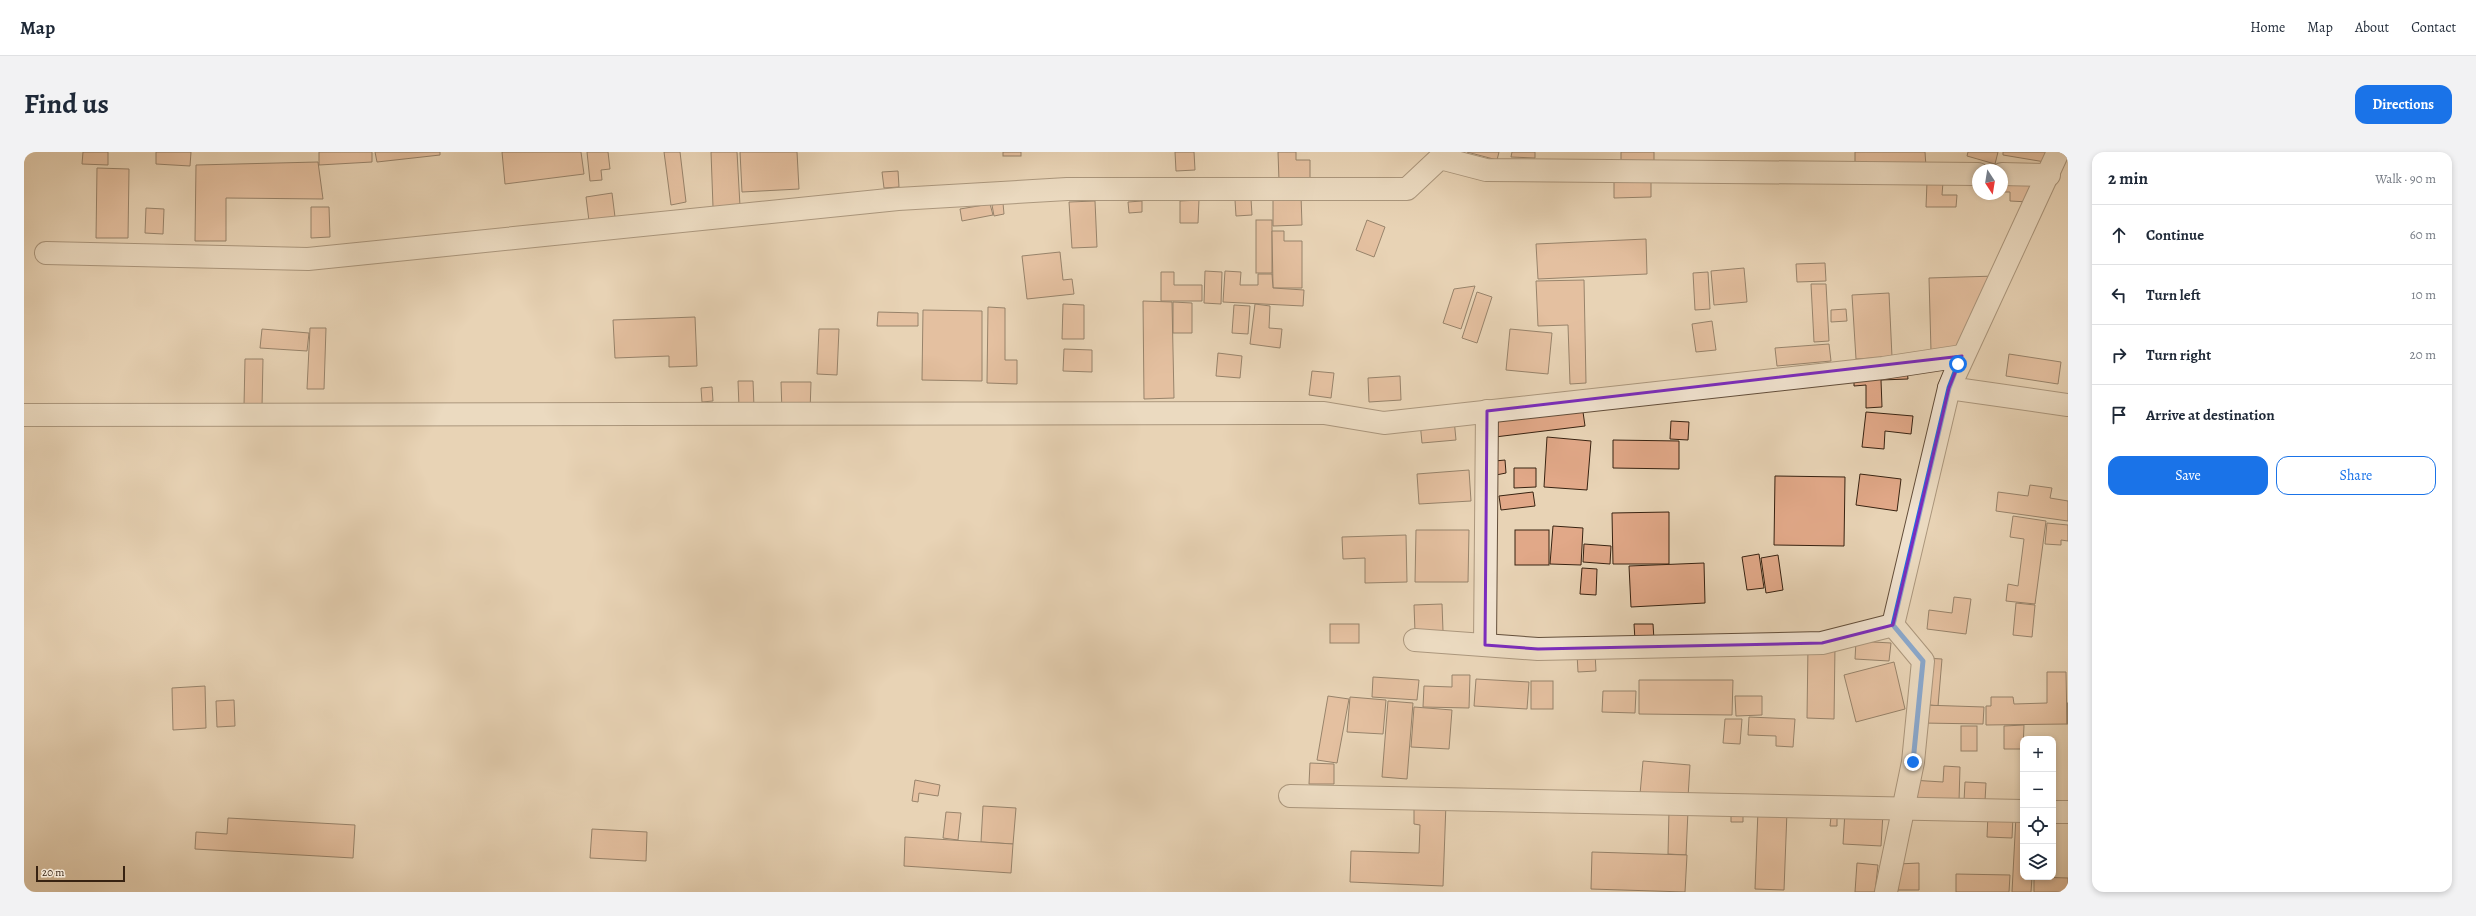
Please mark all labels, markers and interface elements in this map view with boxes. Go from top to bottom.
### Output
text: Map [20,15,55,41]
text: Home [2250,18,2285,37]
text: Map [2307,18,2333,37]
text: About [2355,18,2389,37]
text: Contact [2411,18,2456,37]
text: Find us [24,85,109,123]
button: Directions [2355,85,2452,124]
north arrow [1972,164,2008,200]
text: 2 min [2108,167,2148,190]
text: Walk · 90 m [2375,170,2436,187]
icon: ahead [2108,224,2130,246]
text: Continue [2146,225,2204,245]
text: 60 m [2410,226,2436,243]
icon: left [2108,284,2130,306]
text: Turn left [2146,285,2201,305]
text: 10 m [2411,286,2436,303]
icon: right [2108,344,2130,366]
text: Turn right [2146,345,2211,365]
text: 20 m [2410,346,2436,363]
route start [1949,355,1967,373]
icon: arrive [2108,404,2130,426]
text: Arrive at destination [2146,405,2275,425]
button: Save [2108,456,2268,495]
button: Share [2276,456,2436,495]
map controls [2020,736,2056,880]
button: + [2020,736,2056,772]
route end [1904,753,1922,771]
button: − [2020,772,2056,808]
button: locate [2020,808,2056,844]
button: layers [2020,844,2056,880]
scale bar [36,864,125,883]
text: 20 m [42,865,64,880]

